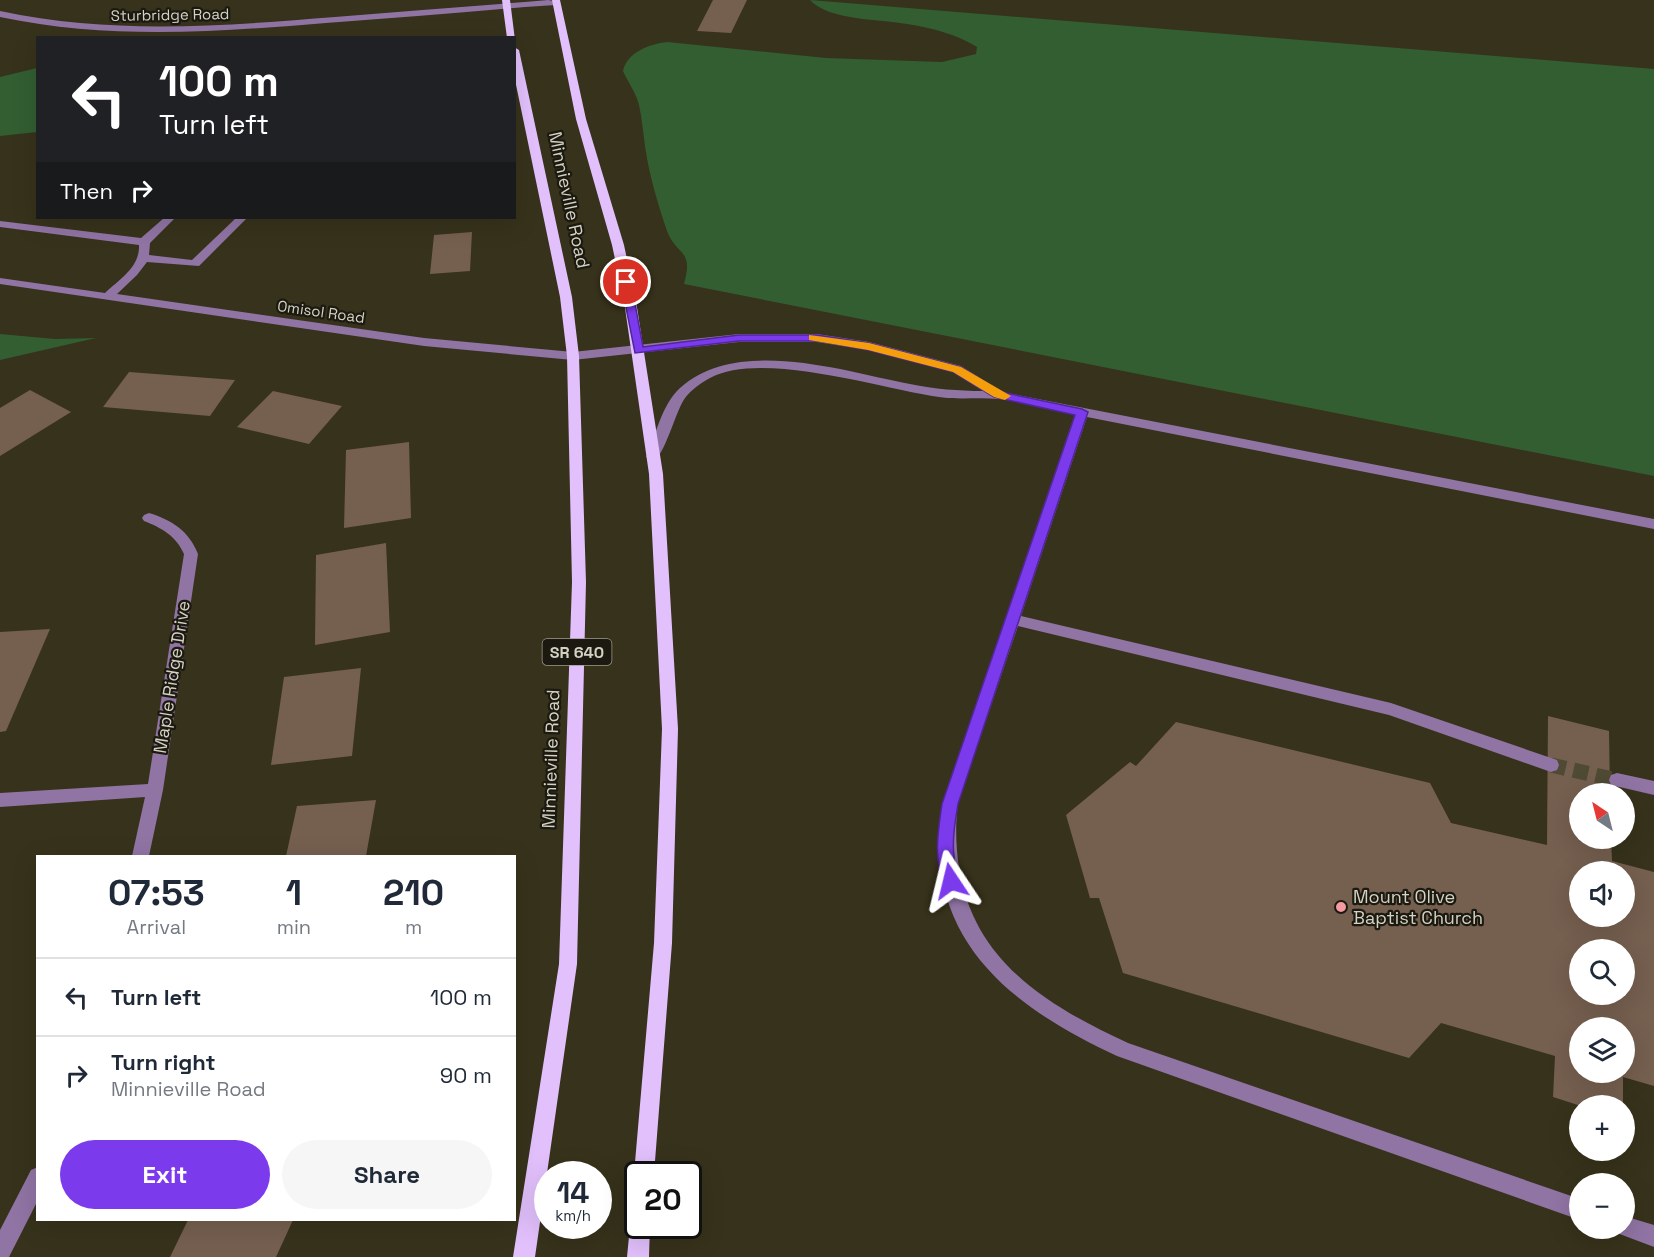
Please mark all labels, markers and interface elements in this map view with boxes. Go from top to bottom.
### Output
street label: Sturbridge Road [110,4,230,25]
text: 100 m [159,55,279,108]
icon: left [60,60,138,138]
text: Turn left [159,107,269,142]
street label: Minnieville Road [544,129,595,270]
icon: right [125,174,158,207]
text: Then [60,177,113,205]
pin [600,256,651,307]
icon: arrive [609,265,642,298]
street label: Omisol Road [276,296,366,327]
street label: Maple Ridge Drive [148,599,195,755]
road number: SR 640 [542,639,612,665]
street label: Minnieville Road [537,689,564,829]
north arrow [1569,783,1635,849]
map controls [1569,783,1635,1239]
position arrow [919,849,983,913]
button: sound [1569,861,1635,927]
text: 07:53 [108,870,205,916]
text: 1 [286,870,302,916]
text: 210 [383,870,444,916]
place label: Mount Olive Baptist Church [1353,885,1483,929]
marker: Mount Olive Baptist Church [1334,900,1348,914]
text: Arrival [127,914,186,940]
text: min [277,914,311,940]
text: m [405,914,422,940]
button: search [1569,939,1635,1005]
icon: left [60,981,93,1014]
text: Turn left [111,983,201,1011]
text: 100 m [430,983,492,1011]
button: layers [1569,1017,1635,1083]
text: Turn right [111,1048,216,1076]
icon: right [60,1059,93,1092]
text: 90 m [440,1061,492,1089]
text: Minnieville Road [111,1076,266,1102]
button: + [1569,1095,1635,1161]
button: Exit [60,1140,270,1209]
button: Share [282,1140,492,1209]
speed limit sign: 20 [624,1161,702,1239]
text: 14 [557,1173,589,1212]
button: − [1569,1173,1635,1239]
text: km/h [555,1206,591,1225]

